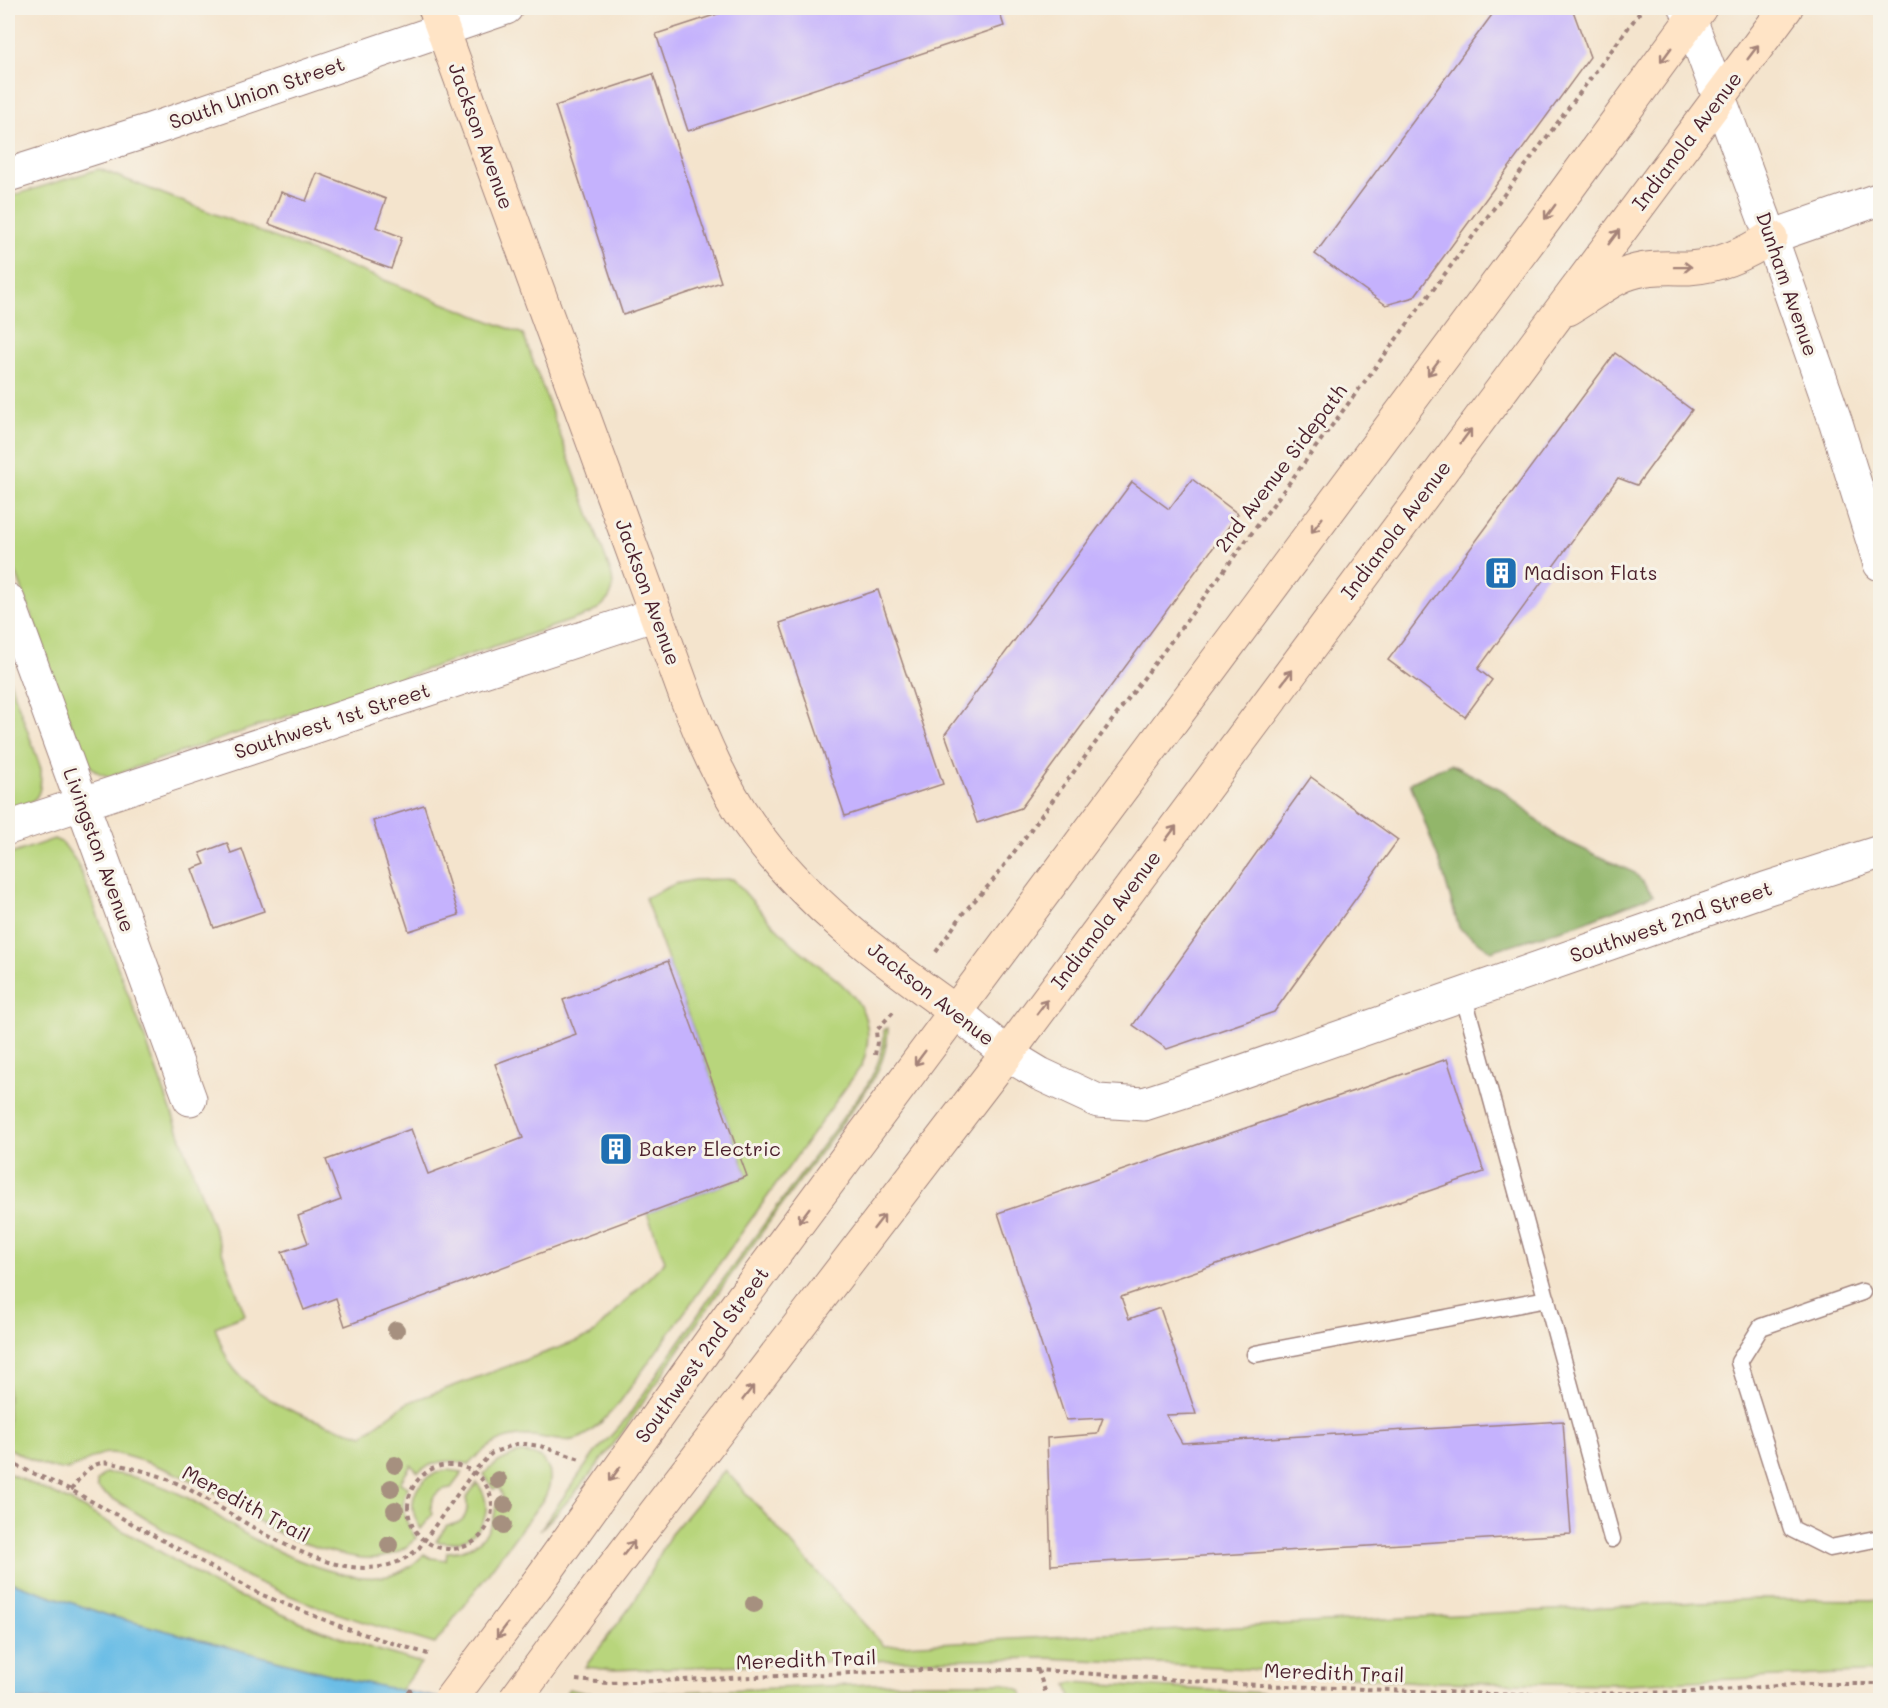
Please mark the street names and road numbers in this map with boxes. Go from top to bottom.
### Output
street label: South Union Street [165,50,348,134]
street label: Jackson Avenue [443,59,521,213]
street label: Indianola Avenue [1626,66,1747,215]
street label: Dunham Avenue [1751,208,1825,359]
street label: 2nd Avenue Sidepath [1208,378,1352,557]
street label: Indianola Avenue [1335,455,1456,604]
street label: Jackson Avenue [610,515,688,669]
street label: Southwest 1st Street [230,676,433,764]
street label: Livingston Avenue [58,764,142,935]
street label: Indianola Avenue [1045,845,1166,994]
street label: Southwest 2nd Street [1566,874,1775,968]
street label: Jackson Avenue [863,936,1000,1051]
street label: Southwest 2nd Street [628,1261,774,1448]
street label: Meredith Trail [178,1459,315,1548]
street label: Meredith Trail [735,1644,877,1674]
street label: Meredith Trail [1263,1657,1405,1687]

